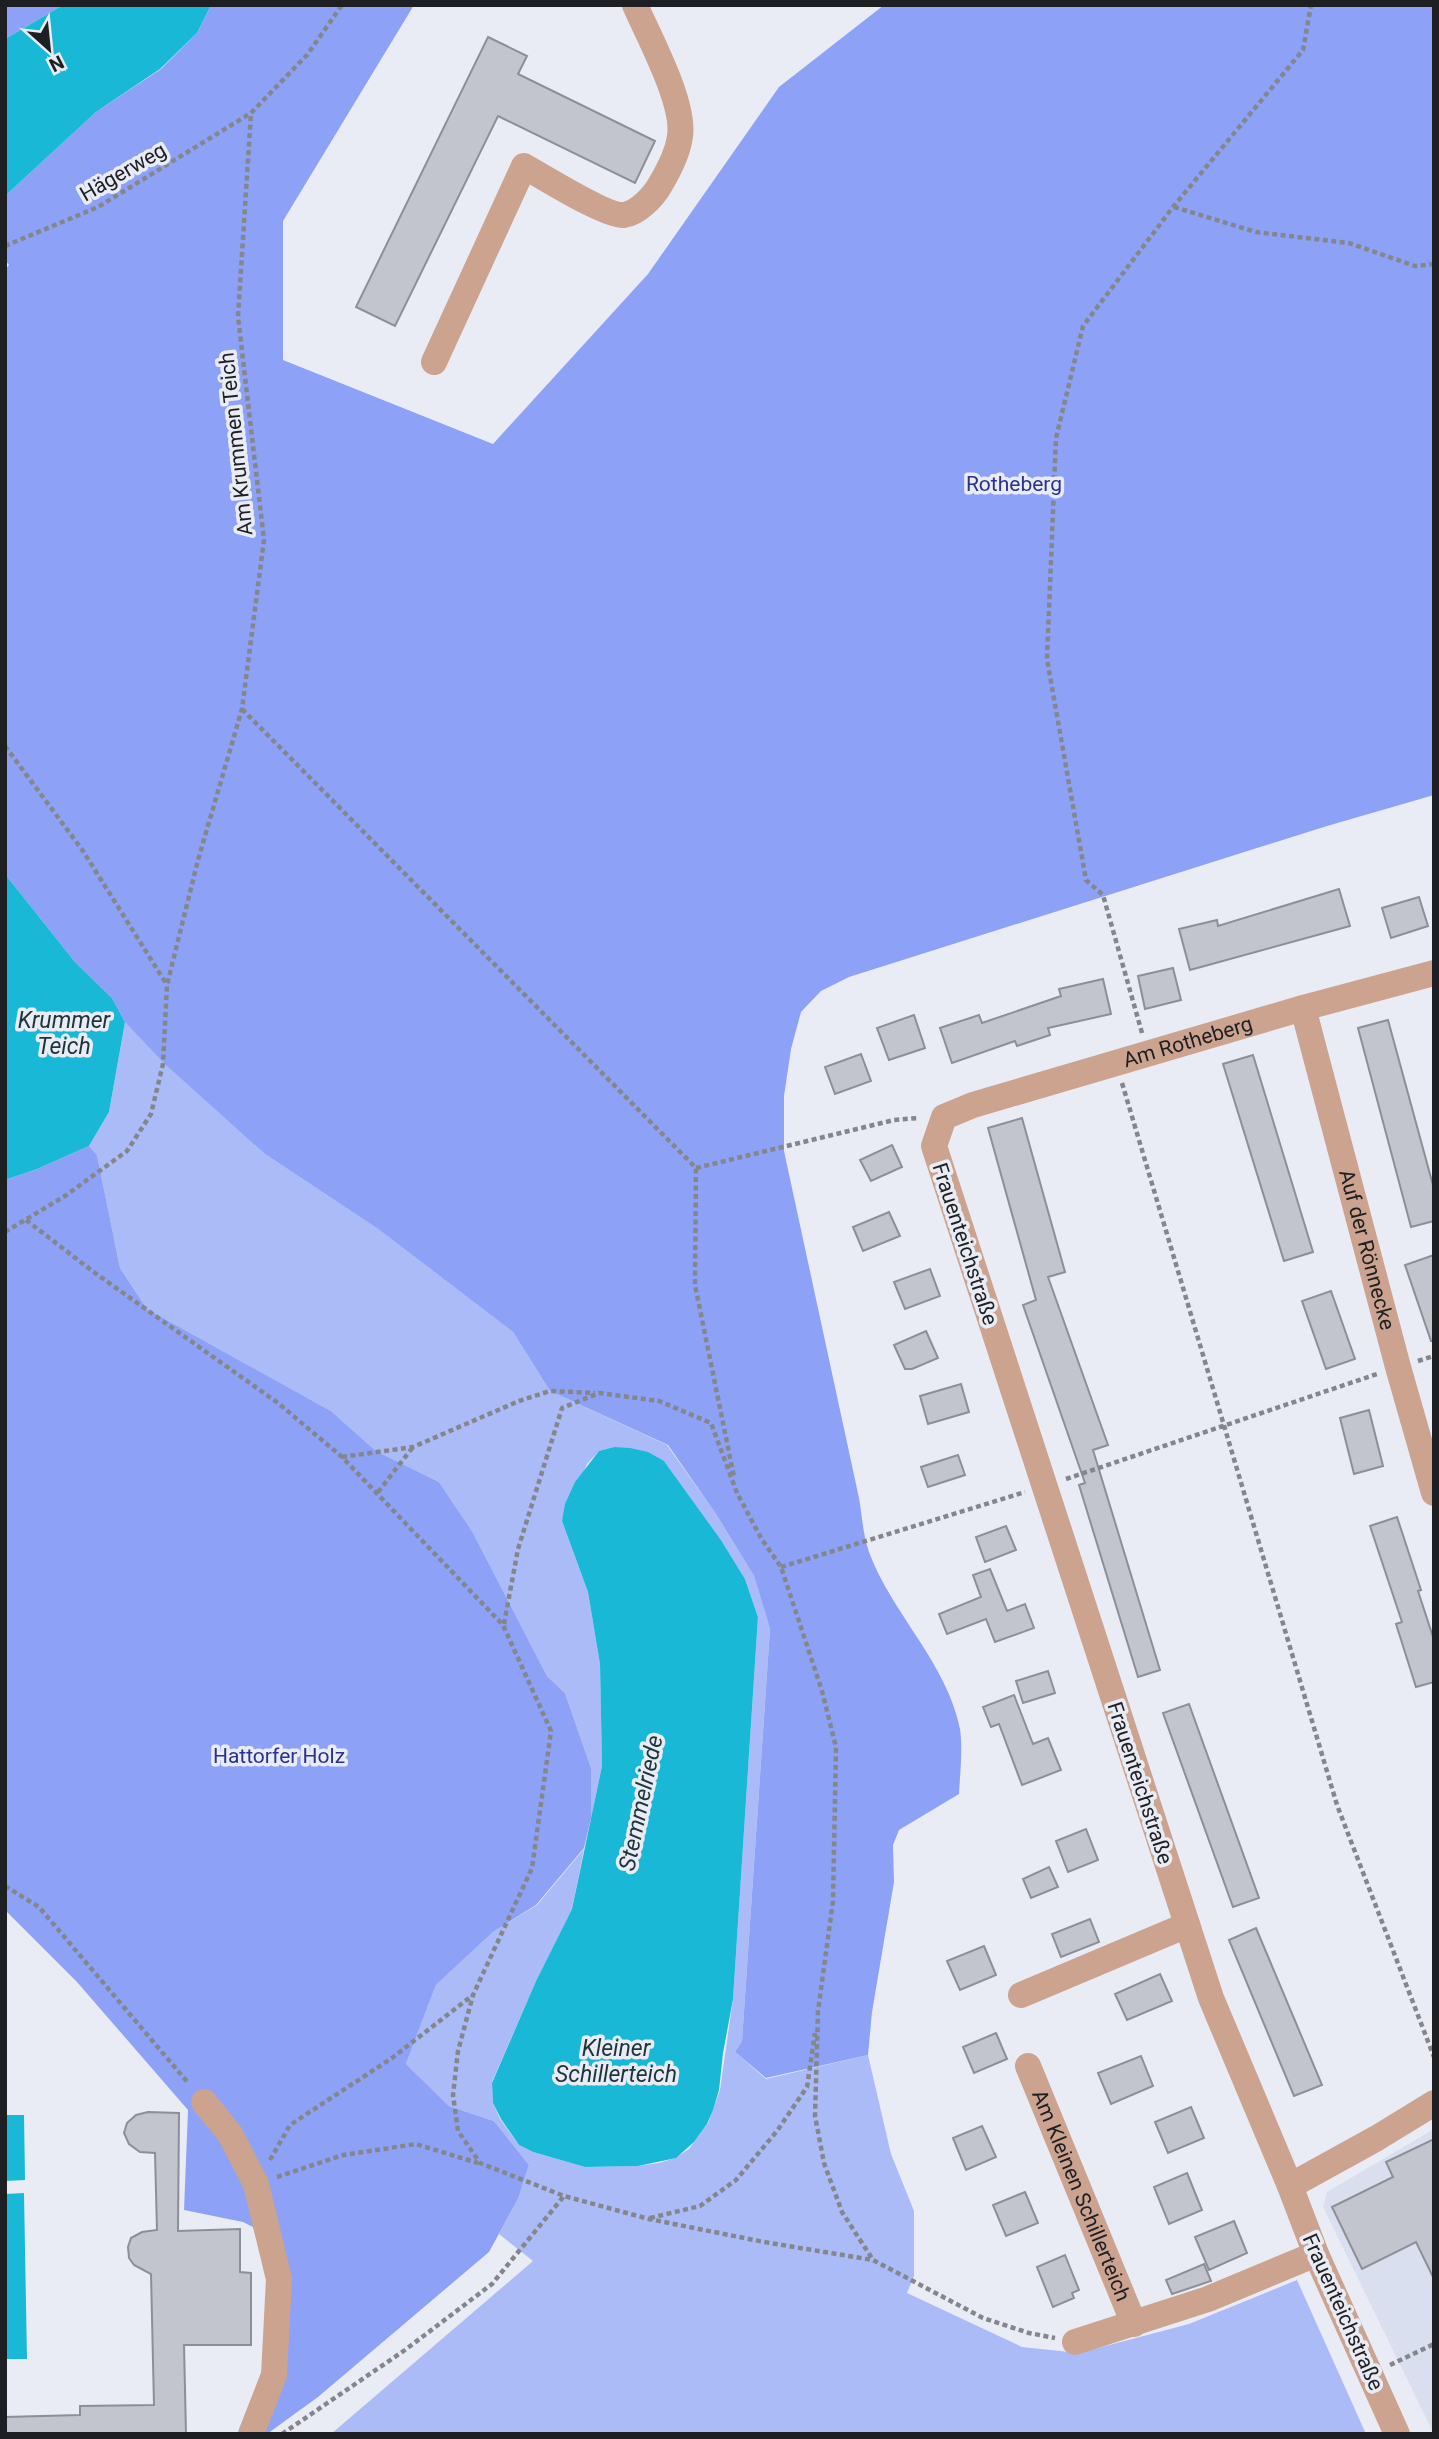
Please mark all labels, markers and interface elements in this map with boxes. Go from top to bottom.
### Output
north arrow [14,14,84,84]
text: N [45,50,68,77]
street label: Hägerweg [76,138,170,206]
street label: Am Krummen Teich [214,351,258,537]
park label: Rotheberg [966,472,1062,496]
water label: Krummer Teich [18,1007,112,1060]
street label: Am Rotheberg [1120,1012,1255,1072]
street label: Frauenteichstraße [927,1160,1003,1328]
street label: Auf der Rönnecke [1334,1167,1400,1332]
street label: Frauenteichstraße [1102,1699,1178,1867]
water label: Stemmelriede [613,1733,669,1873]
park label: Hattorfer Holz [213,1744,345,1768]
water label: Kleiner Schillerteich [555,2035,677,2088]
street label: Am Kleinen Schillerteich [1027,2086,1135,2305]
street label: Frauenteichstraße [1298,2230,1388,2394]

